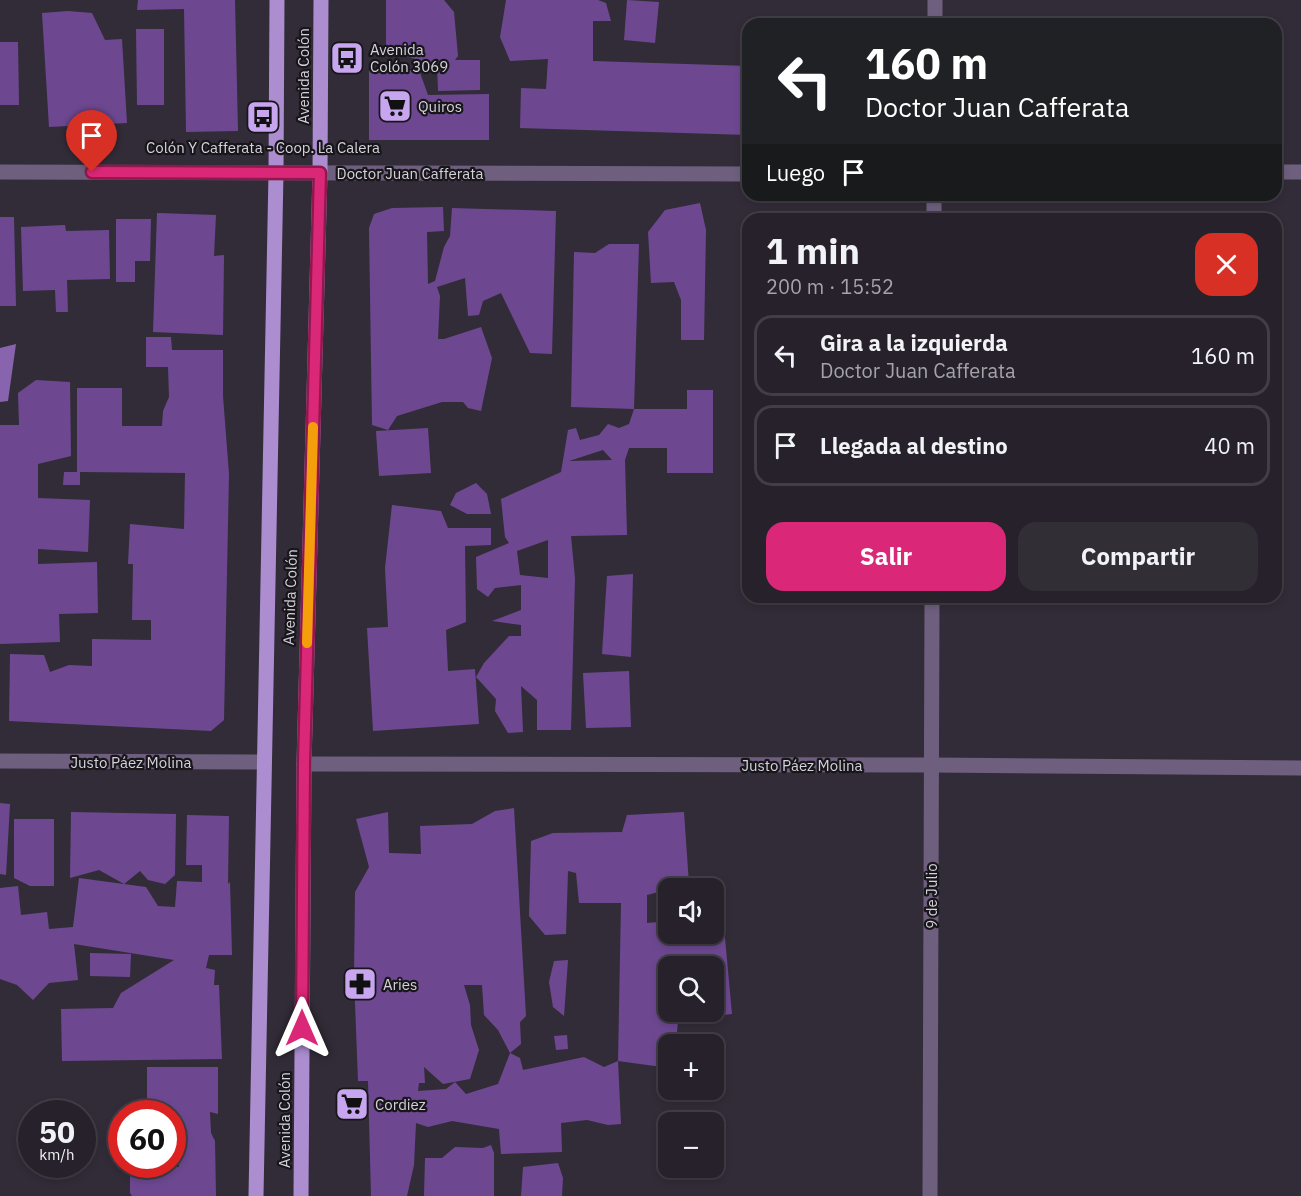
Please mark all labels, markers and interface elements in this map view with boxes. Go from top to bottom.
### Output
street label: Avenida Colón [294,28,313,124]
text: 160 m [865,36,988,91]
bus stop icon: Avenida Colón 3069 [329,40,365,76]
place label: Avenida Colón 3069 [370,40,448,76]
icon: left [766,42,844,120]
supermarket icon: Quiros [377,88,413,124]
text: Doctor Juan Cafferata [865,89,1129,124]
place label: Quiros [418,97,462,116]
bus stop icon: Colón Y Cafferata - Coop. La Calera [245,99,281,135]
pin [66,110,117,172]
icon: arrive [75,119,108,152]
place label: Colón Y Cafferata - Coop. La Calera [146,138,380,157]
icon: arrive [837,156,870,189]
text: Luego [766,158,825,187]
street label: Doctor Juan Cafferata [337,164,483,183]
text: 1 min [766,227,860,274]
button: close [1195,233,1258,296]
text: 200 m · 15:52 [766,273,894,300]
text: Gira a la izquierda [820,328,1008,357]
icon: left [769,339,802,372]
text: 160 m [1191,341,1255,370]
text: Doctor Juan Cafferata [820,357,1016,384]
icon: arrive [769,429,802,462]
text: Llegada al destino [820,431,1008,460]
text: 40 m [1204,431,1255,460]
button: Salir [766,522,1006,591]
button: Compartir [1018,522,1258,591]
street label: Avenida Colón [279,549,301,645]
street label: Justo Páez Molina [70,753,192,772]
street label: Justo Páez Molina [741,756,863,775]
street label: 9 de Julio [922,863,941,929]
map controls [658,878,724,1178]
button: sound [658,878,724,944]
button: search [658,956,724,1022]
pharmacy icon: Aries [342,966,378,1002]
place label: Aries [383,975,417,994]
position arrow [270,996,334,1060]
button: + [658,1034,724,1100]
street label: Avenida Colón [275,1072,294,1168]
supermarket icon: Cordiez [334,1086,370,1122]
place label: Cordiez [375,1095,426,1114]
speed limit sign: 60 [108,1100,186,1178]
text: 50 [39,1112,75,1151]
button: − [658,1112,724,1178]
text: km/h [39,1145,75,1164]

